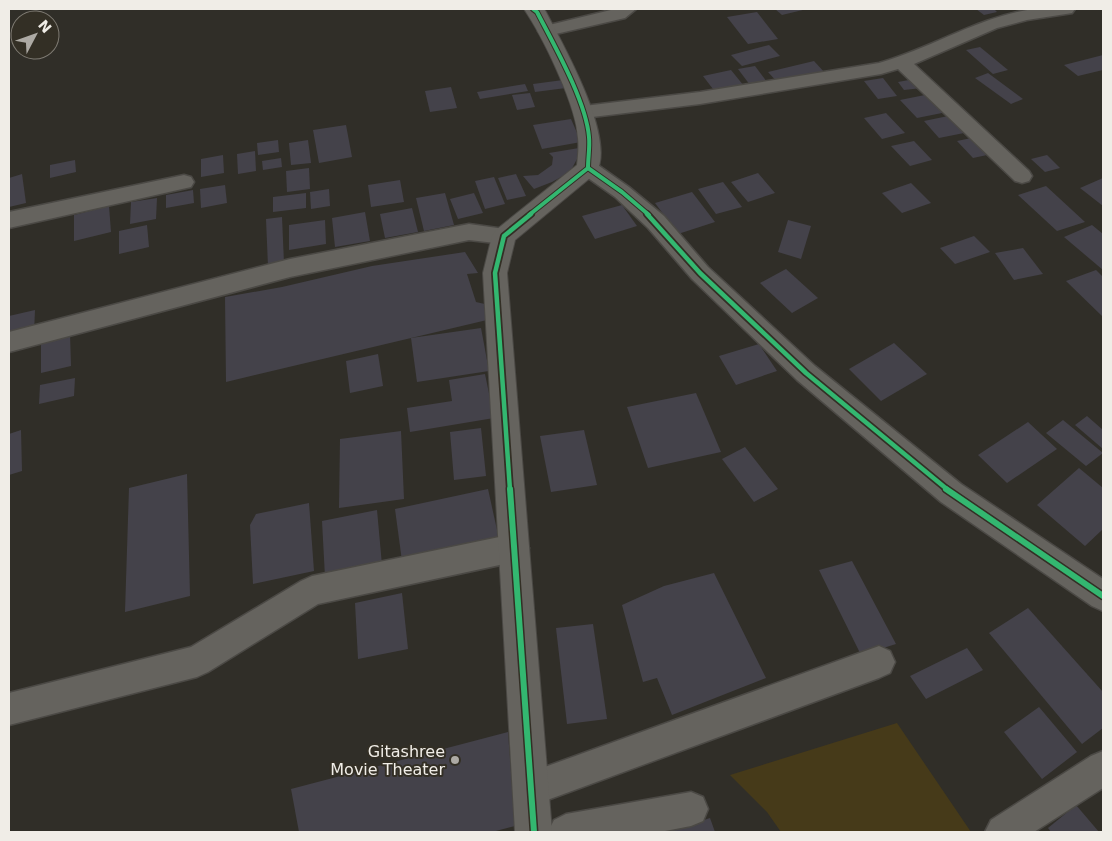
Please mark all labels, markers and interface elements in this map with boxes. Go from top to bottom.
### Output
north arrow [10,10,60,60]
text: N [35,17,55,36]
place label: Gitashree Movie Theater [330,742,445,779]
marker: Gitashree Movie Theater [449,754,461,766]

